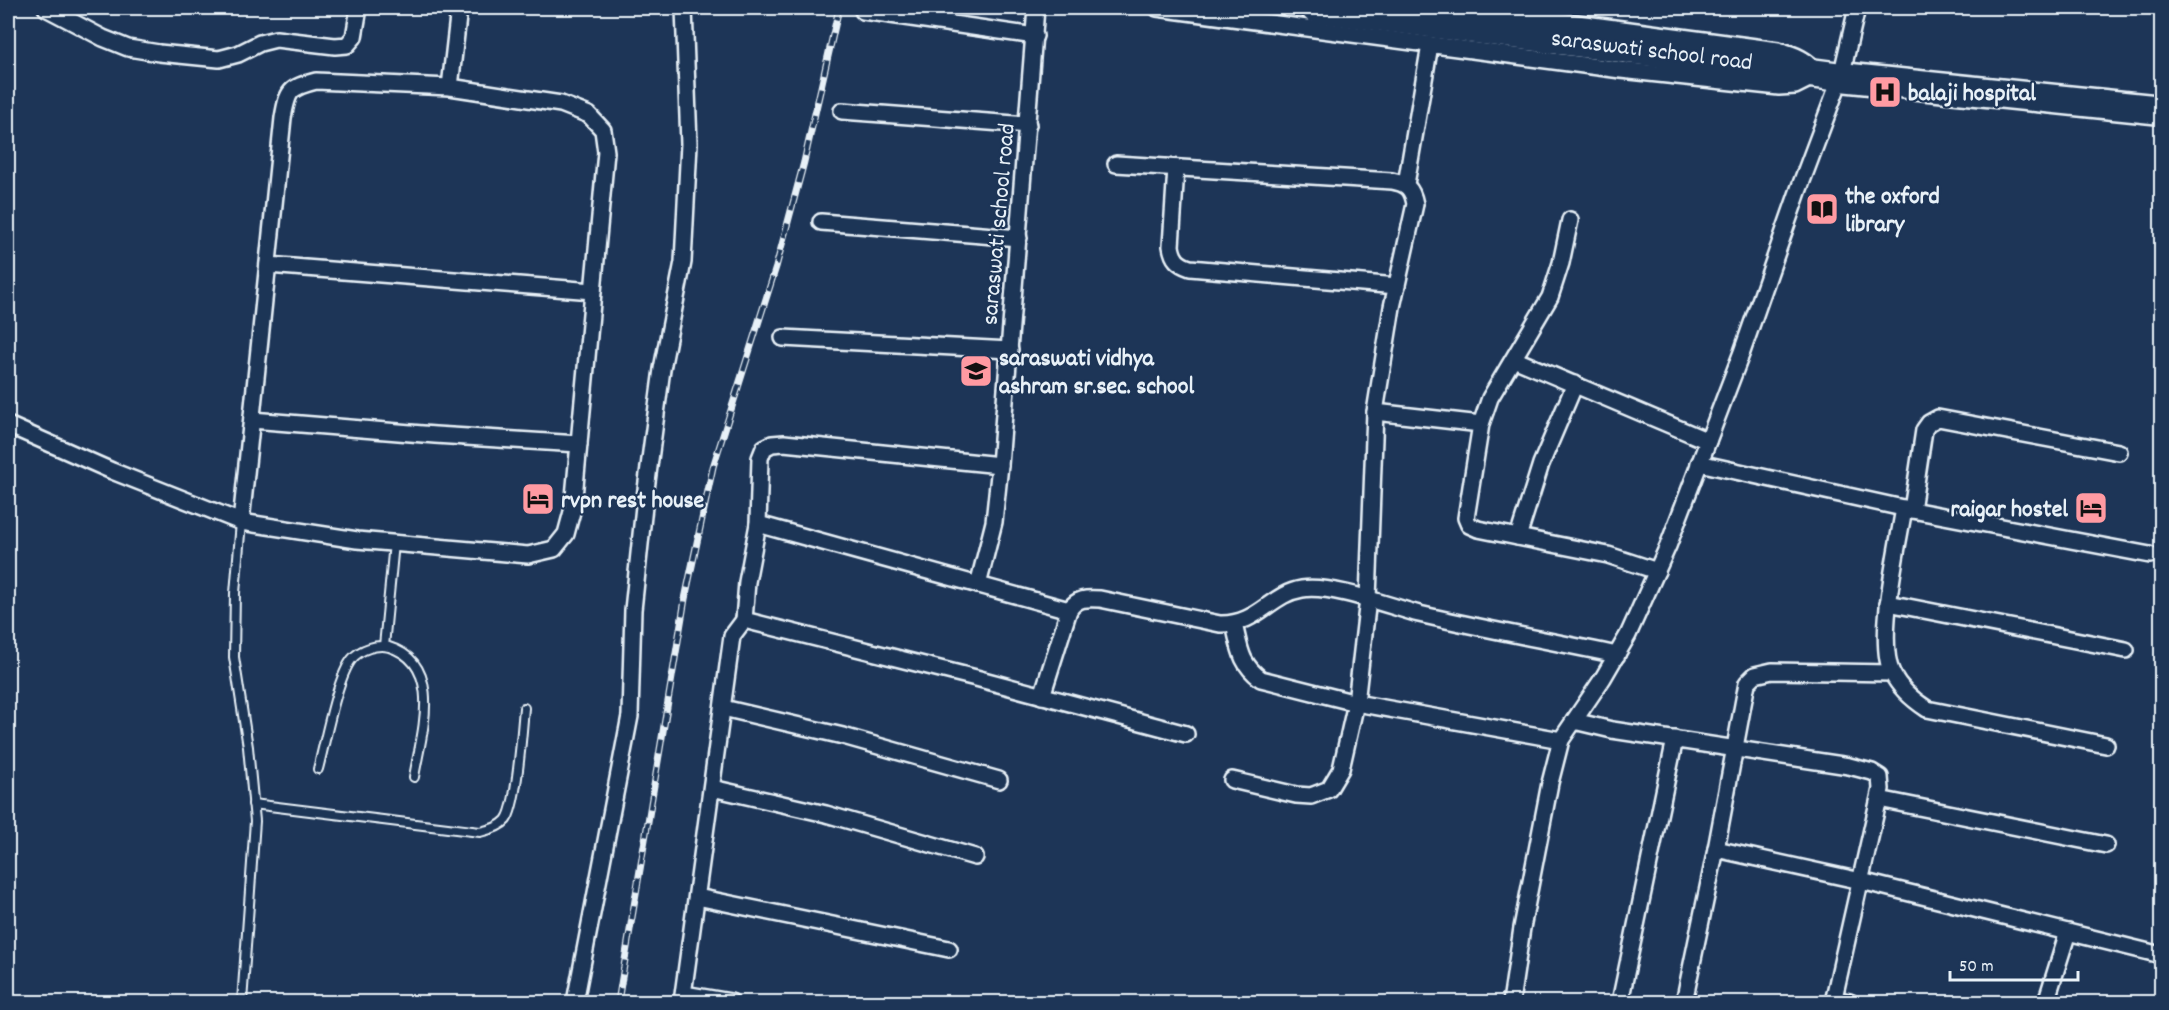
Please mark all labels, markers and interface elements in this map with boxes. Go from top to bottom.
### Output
street label: saraswati school road [1549,23,1754,81]
hospital icon: balaji hospital [1867,74,1903,110]
place label: balaji hospital [1908,78,2036,112]
street label: saraswati school road [974,122,1026,327]
place label: the oxford library [1845,181,1940,243]
library icon: the oxford library [1804,191,1840,227]
place label: saraswati vidhya ashram sr.sec. school [999,343,1194,405]
school or university icon: saraswati vidhya ashram sr.sec. school [958,353,994,389]
hotel icon: rvpn rest house [520,481,556,517]
place label: rvpn rest house [561,485,705,519]
hotel icon: raigar hostel [2073,490,2109,526]
place label: raigar hostel [1950,494,2068,528]
scale bar [1950,944,2078,982]
text: 50 m [1959,955,1994,980]

